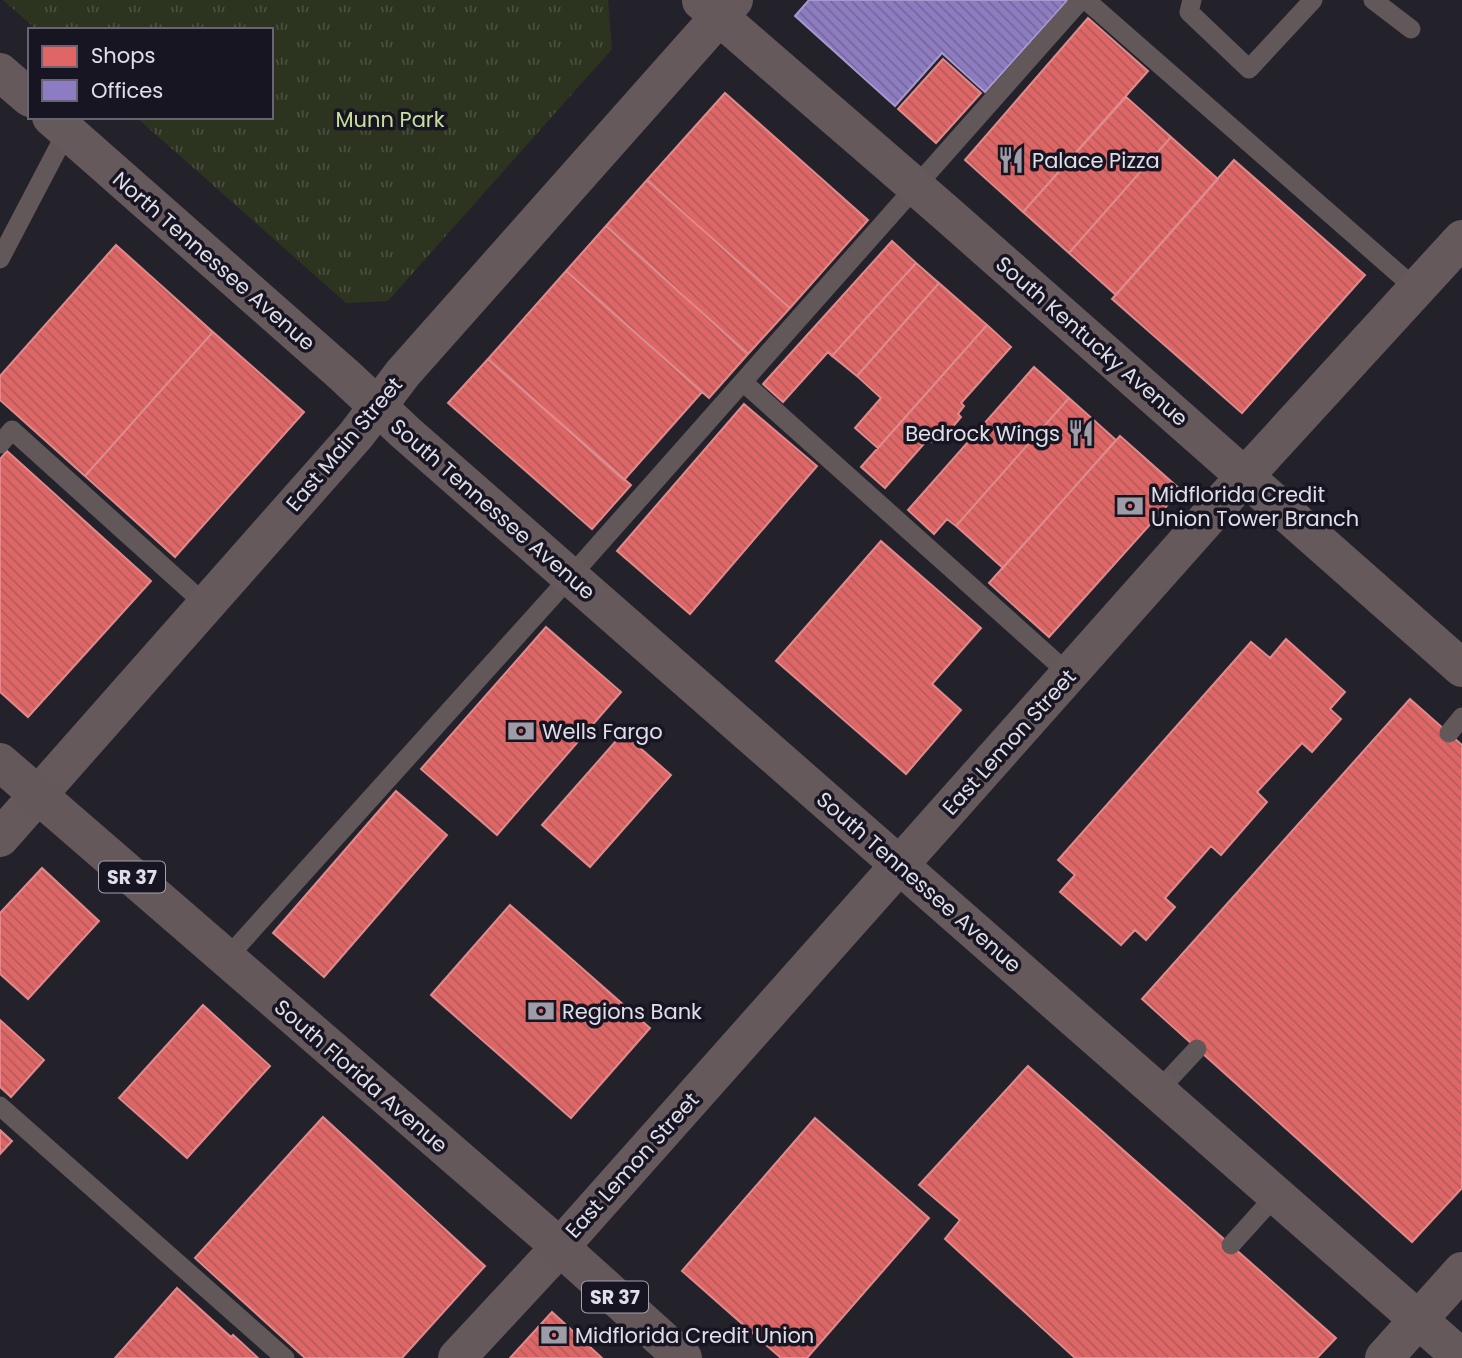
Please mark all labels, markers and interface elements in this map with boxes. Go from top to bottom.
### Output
legend [28,28,273,119]
text: Shops [91,41,155,70]
text: Offices [91,76,163,105]
park label: Munn Park [335,105,445,134]
restaurant icon: Palace Pizza [996,145,1026,175]
place label: Palace Pizza [1032,146,1160,175]
street label: North Tennessee Avenue [107,165,321,357]
street label: South Kentucky Avenue [990,249,1194,433]
street label: East Main Street [279,371,409,517]
street label: South Tennessee Avenue [384,412,602,606]
restaurant icon: Bedrock Wings [1066,418,1096,448]
place label: Bedrock Wings [905,419,1060,448]
place label: Midflorida Credit Union Tower Branch [1151,480,1359,533]
bank icon: Midflorida Credit Union Tower Branch [1115,491,1145,521]
street label: East Lemon Street [936,663,1082,821]
bank icon: Wells Fargo [506,716,536,746]
place label: Wells Fargo [542,717,663,746]
street label: South Tennessee Avenue [810,785,1028,979]
road number: SR 37 [99,862,165,892]
street label: South Florida Avenue [268,993,454,1159]
bank icon: Regions Bank [526,996,556,1026]
place label: Regions Bank [562,997,702,1026]
street label: East Lemon Street [559,1086,705,1244]
road number: SR 37 [582,1282,648,1312]
bank icon: Midflorida Credit Union [539,1320,569,1350]
place label: Midflorida Credit Union [575,1321,814,1350]

